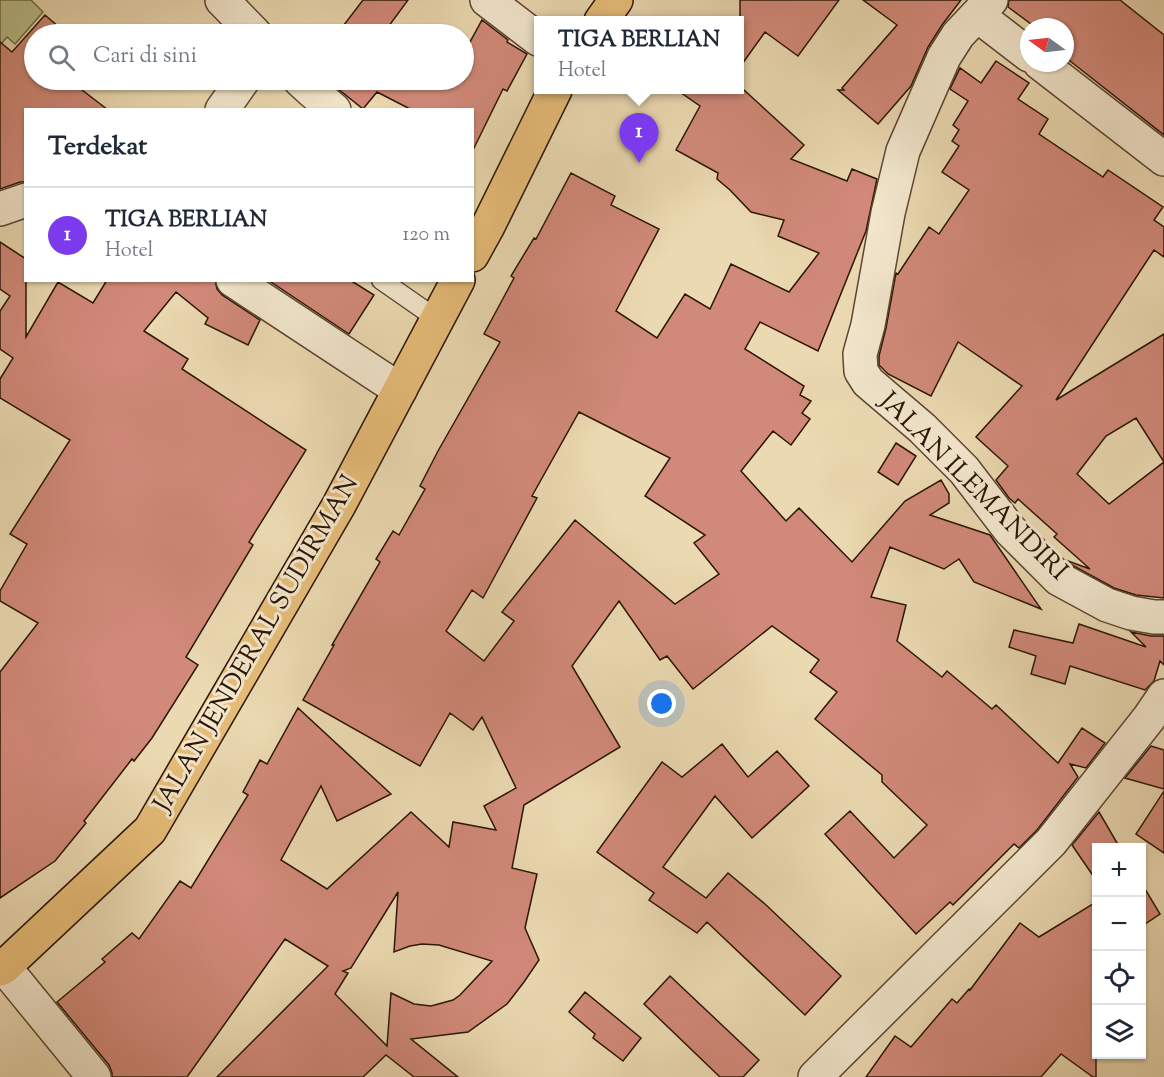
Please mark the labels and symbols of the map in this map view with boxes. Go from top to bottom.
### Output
north arrow [1020,18,1074,72]
pin: 1 [620,114,658,163]
street label: JALAN ILEMANDIRI [869,383,1076,590]
street label: JALAN JENDERAL SUDIRMAN [144,469,369,821]
your location [647,689,676,718]

